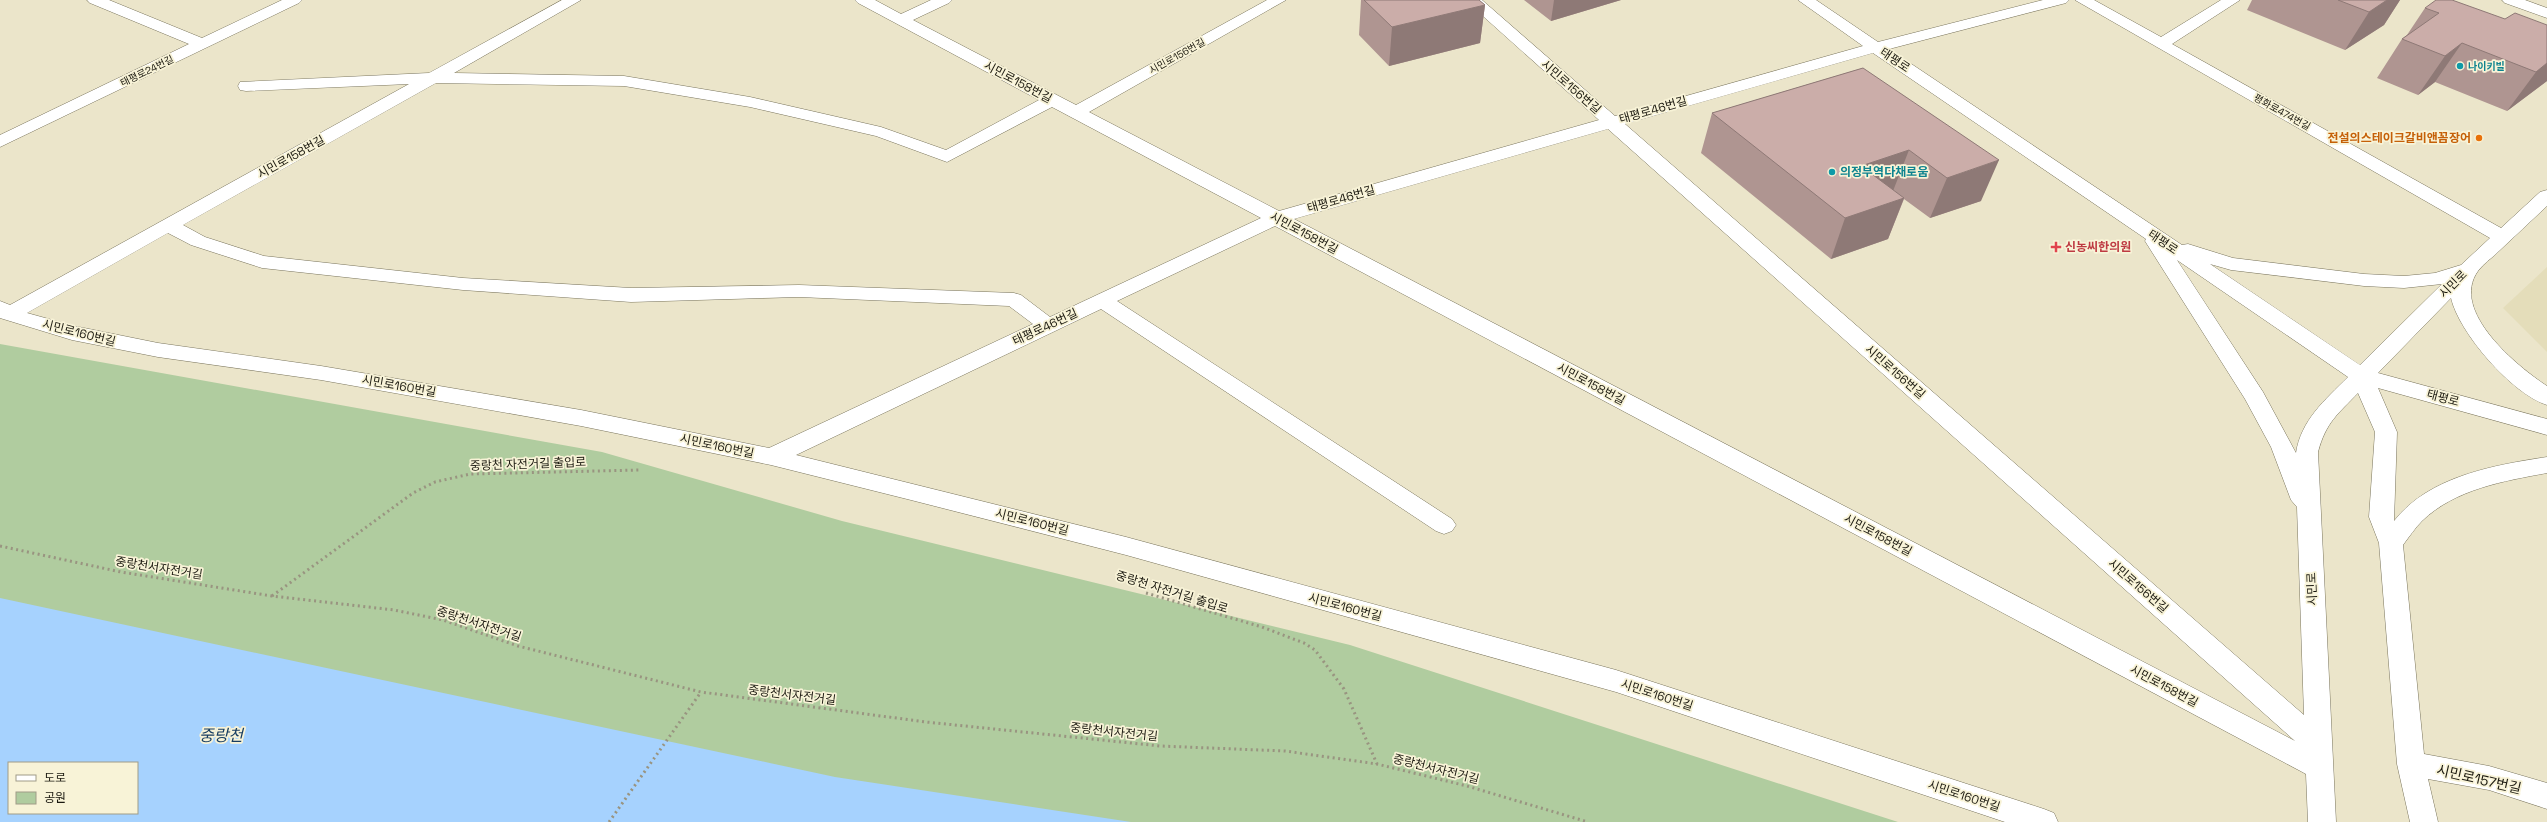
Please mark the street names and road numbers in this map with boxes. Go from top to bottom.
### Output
street label: 시민로156번길 [1147,35,1207,77]
street label: 태평로 [1877,44,1913,76]
street label: 태평로24번길 [118,52,176,90]
street label: 시민로156번길 [1538,56,1604,118]
street label: 시민로158번길 [981,57,1055,107]
street label: 평화로474번길 [2251,91,2313,133]
street label: 태평로46번길 [1617,93,1689,127]
street label: 시민로158번길 [254,132,328,182]
street label: 태평로46번길 [1305,182,1377,216]
street label: 시민로158번길 [1267,208,1341,258]
street label: 태평로 [2145,226,2181,258]
street label: 시민로 [2436,267,2470,301]
street label: 태평로46번길 [1010,305,1080,349]
street label: 시민로160번길 [41,316,117,350]
street label: 시민로156번길 [1862,341,1928,403]
street label: 시민로158번길 [1554,359,1628,409]
street label: 시민로160번길 [361,372,437,400]
street label: 태평로 [2425,386,2461,410]
street label: 시민로160번길 [679,430,755,462]
street label: 중랑천 자전거길 출입로 [469,454,587,474]
street label: 시민로160번길 [994,505,1070,539]
street label: 시민로158번길 [1841,510,1915,560]
street label: 중랑천서자전거길 [114,553,204,583]
street label: 시민로156번길 [2105,555,2171,617]
street label: 중랑천 자전거길 출입로 [1114,567,1230,617]
street label: 시민로 [2303,572,2321,606]
street label: 시민로160번길 [1307,590,1383,624]
street label: 중랑천서자전거길 [435,603,523,645]
street label: 시민로158번길 [2127,661,2201,711]
street label: 시민로160번길 [1619,676,1695,714]
street label: 중랑천서자전거길 [747,682,837,708]
street label: 중랑천서자전거길 [1069,719,1159,745]
street label: 중랑천서자전거길 [1391,751,1481,787]
street label: 시민로157번길 [2435,761,2523,797]
street label: 시민로160번길 [1926,777,2002,815]

